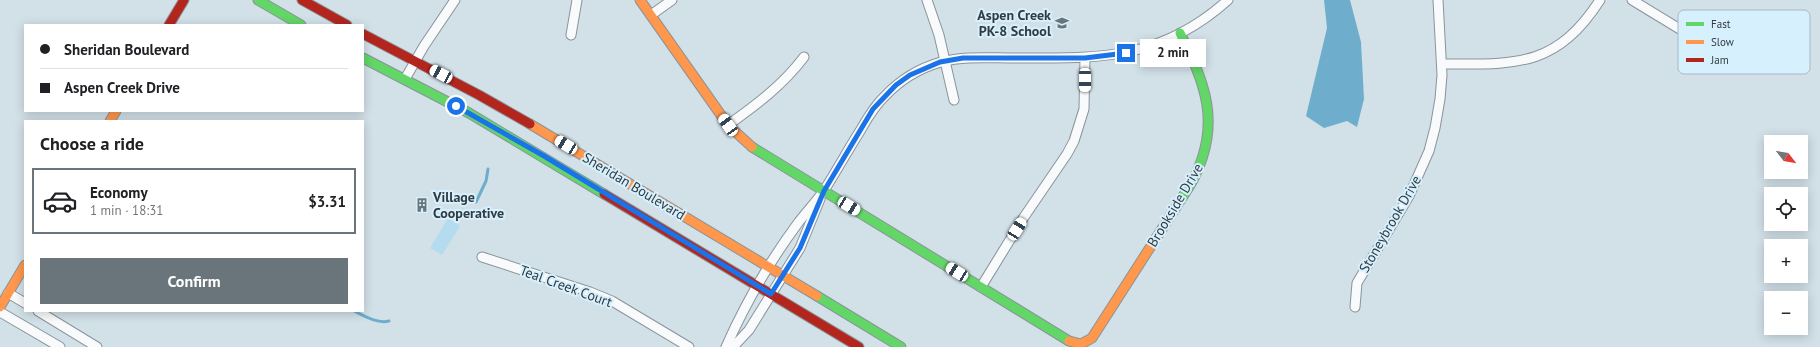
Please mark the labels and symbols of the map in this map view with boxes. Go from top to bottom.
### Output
place label: Aspen Creek PK-8 School [977,6,1052,40]
legend [1678,10,1810,74]
school or university icon: Aspen Creek PK-8 School [1054,15,1070,31]
text: Fast [1711,17,1731,31]
text: Slow [1711,35,1734,49]
callout: 2 min [1140,39,1206,67]
route end [1117,44,1135,62]
text: Jam [1710,53,1729,67]
car [428,63,454,85]
car [1079,68,1091,92]
route start [447,97,465,115]
car [716,112,740,138]
car [553,134,579,156]
north arrow [1764,135,1808,179]
street label: Sheridan Boulevard [579,148,689,224]
street label: Brookside Drive [1143,160,1207,250]
street label: Stoneybrook Drive [1355,172,1425,276]
place label: Village Cooperative [432,188,504,222]
car [836,195,862,217]
building icon: Village Cooperative [414,197,430,213]
car [1006,216,1028,242]
street label: Teal Creek Court [517,261,615,311]
car [944,261,970,283]

